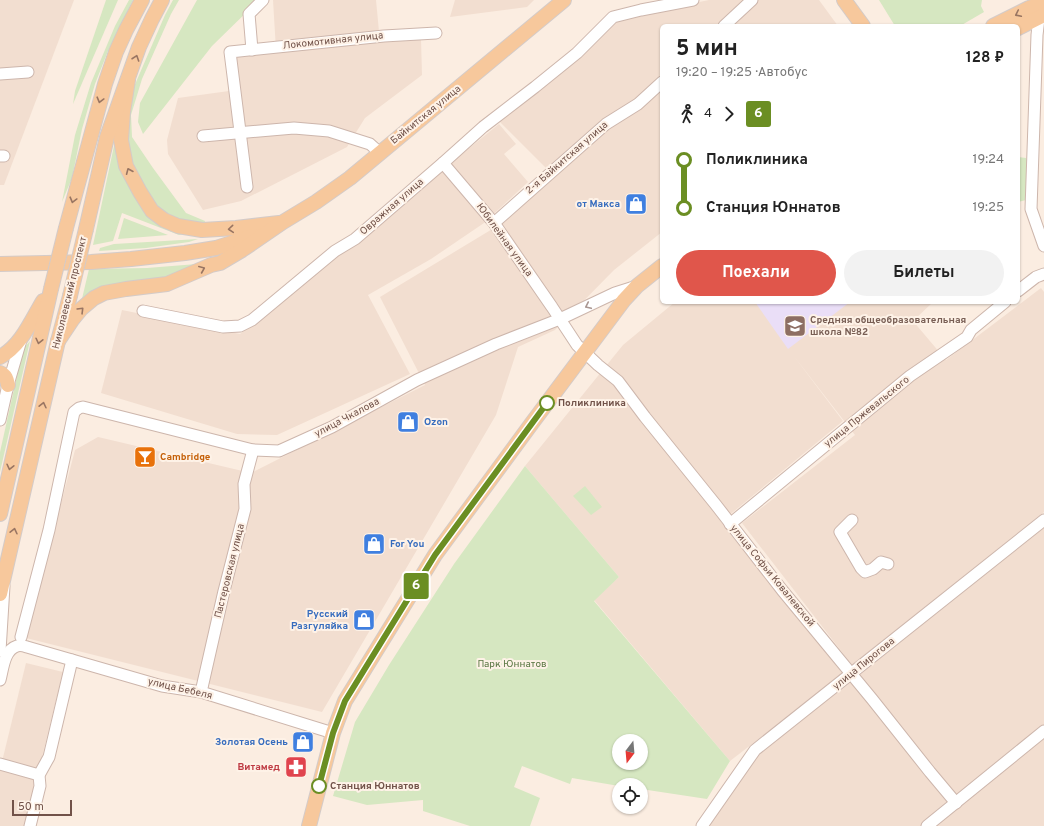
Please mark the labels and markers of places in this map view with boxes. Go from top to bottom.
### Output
shop icon: от Макса [623,191,649,217]
place label: от Макса [577,198,620,211]
school or university icon: Средняя общеобразовательная школа №82 [782,313,808,339]
place label: Средняя общеобразовательная школа №82 [810,314,966,339]
marker: Поликлиника [539,395,555,411]
place label: Поликлиника [558,397,626,410]
shop icon: Ozon [395,409,421,435]
place label: Ozon [424,416,448,429]
bar icon: Cambridge [132,444,158,470]
place label: Cambridge [160,451,211,464]
shop icon: For You [361,531,387,557]
place label: For You [390,538,424,551]
shop icon: Русский Разгуляйка [351,607,377,633]
place label: Русский Разгуляйка [291,608,348,633]
shop icon: Золотая Осень [290,729,316,755]
place label: Золотая Осень [215,736,288,749]
pharmacy icon: Витамед [283,754,309,780]
place label: Витамед [237,761,280,774]
marker: Станция Юннатов [311,778,327,794]
place label: Станция Юннатов [330,780,420,793]

